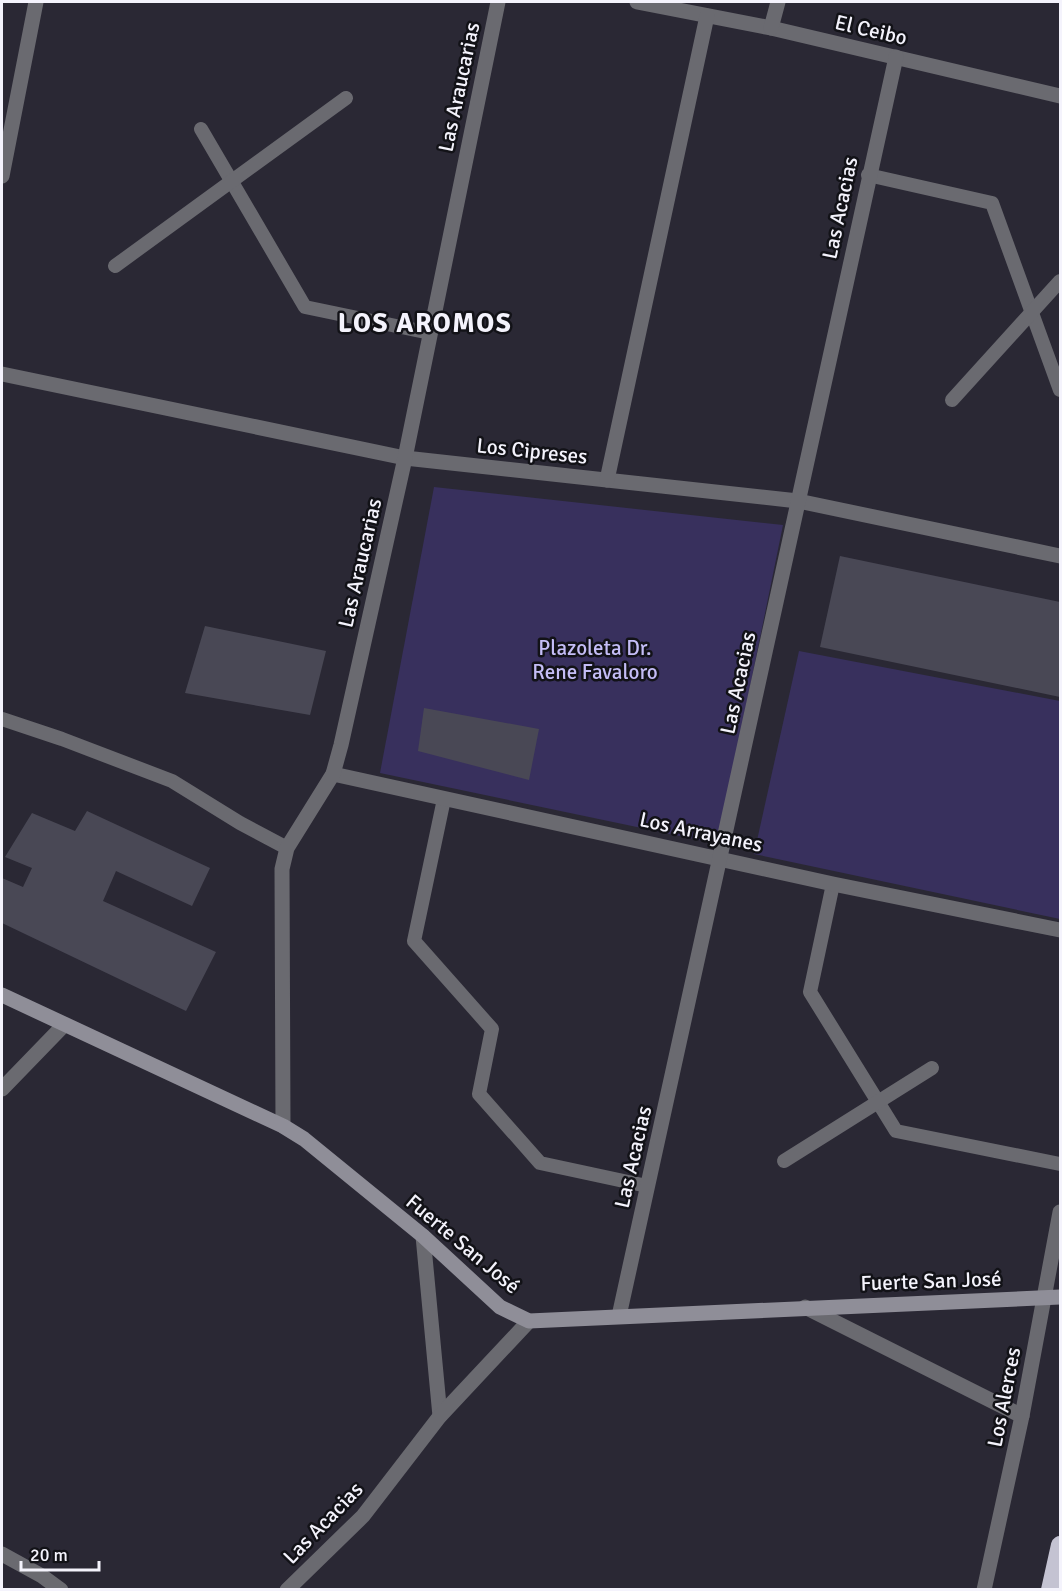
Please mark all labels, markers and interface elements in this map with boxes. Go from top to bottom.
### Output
street label: El Ceibo [832,9,910,51]
street label: Las Araucarias [433,20,485,154]
street label: Las Acacias [816,154,864,262]
district label: LOS AROMOS [338,307,512,340]
street label: Los Cipreses [475,432,589,470]
street label: Las Araucarias [333,496,387,630]
street label: Las Acacias [714,629,762,737]
park label: Plazoleta Dr. Rene Favaloro [532,635,658,685]
street label: Los Arrayanes [637,806,765,858]
street label: Las Acacias [609,1103,657,1211]
street label: Fuerte San José [401,1189,525,1299]
street label: Fuerte San José [860,1266,1002,1296]
street label: Los Alerces [982,1345,1026,1449]
street label: Las Acacias [278,1477,368,1569]
scale bar [21,1534,99,1572]
text: 20 m [30,1544,68,1566]

